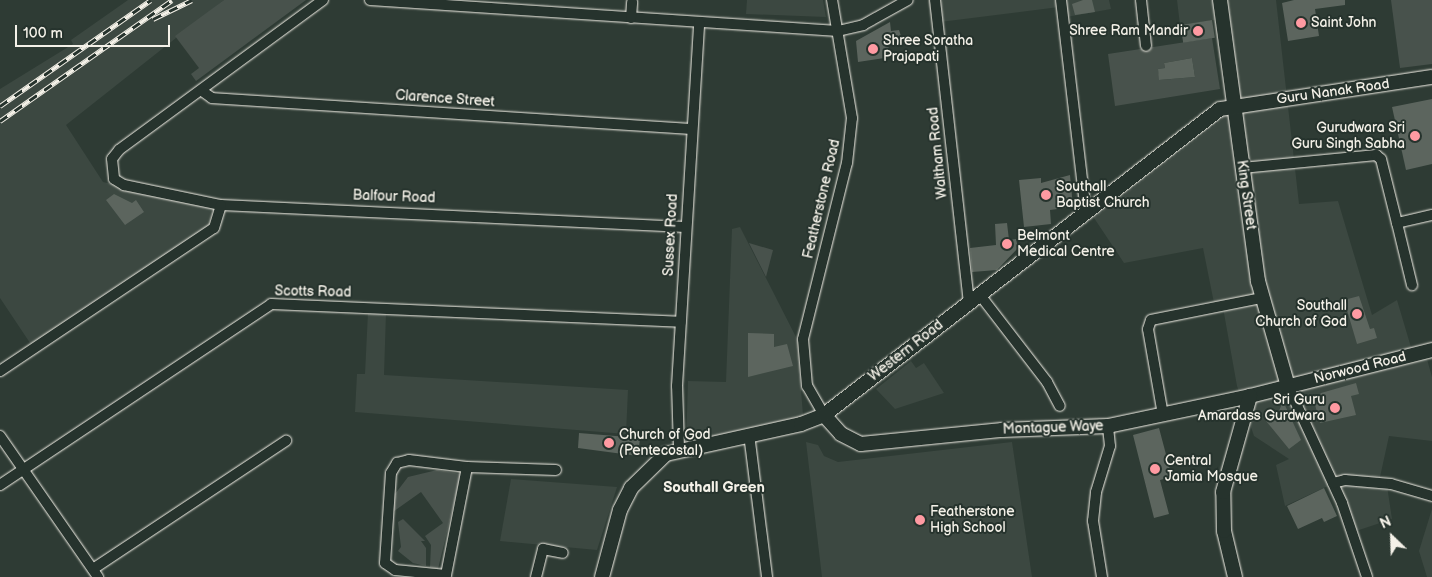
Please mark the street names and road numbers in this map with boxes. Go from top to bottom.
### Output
street label: Guru Nanak Road [1276,76,1390,108]
street label: Clarence Street [395,87,495,111]
street label: Waltham Road [925,106,951,200]
street label: Featherstone Road [800,138,844,260]
street label: King Street [1233,159,1259,231]
street label: Balfour Road [352,187,436,207]
street label: Sussex Road [660,193,682,277]
street label: Scotts Road [274,283,352,301]
street label: Western Road [865,317,947,385]
street label: Norwood Road [1312,348,1408,388]
street label: Montague Waye [1002,418,1104,438]

